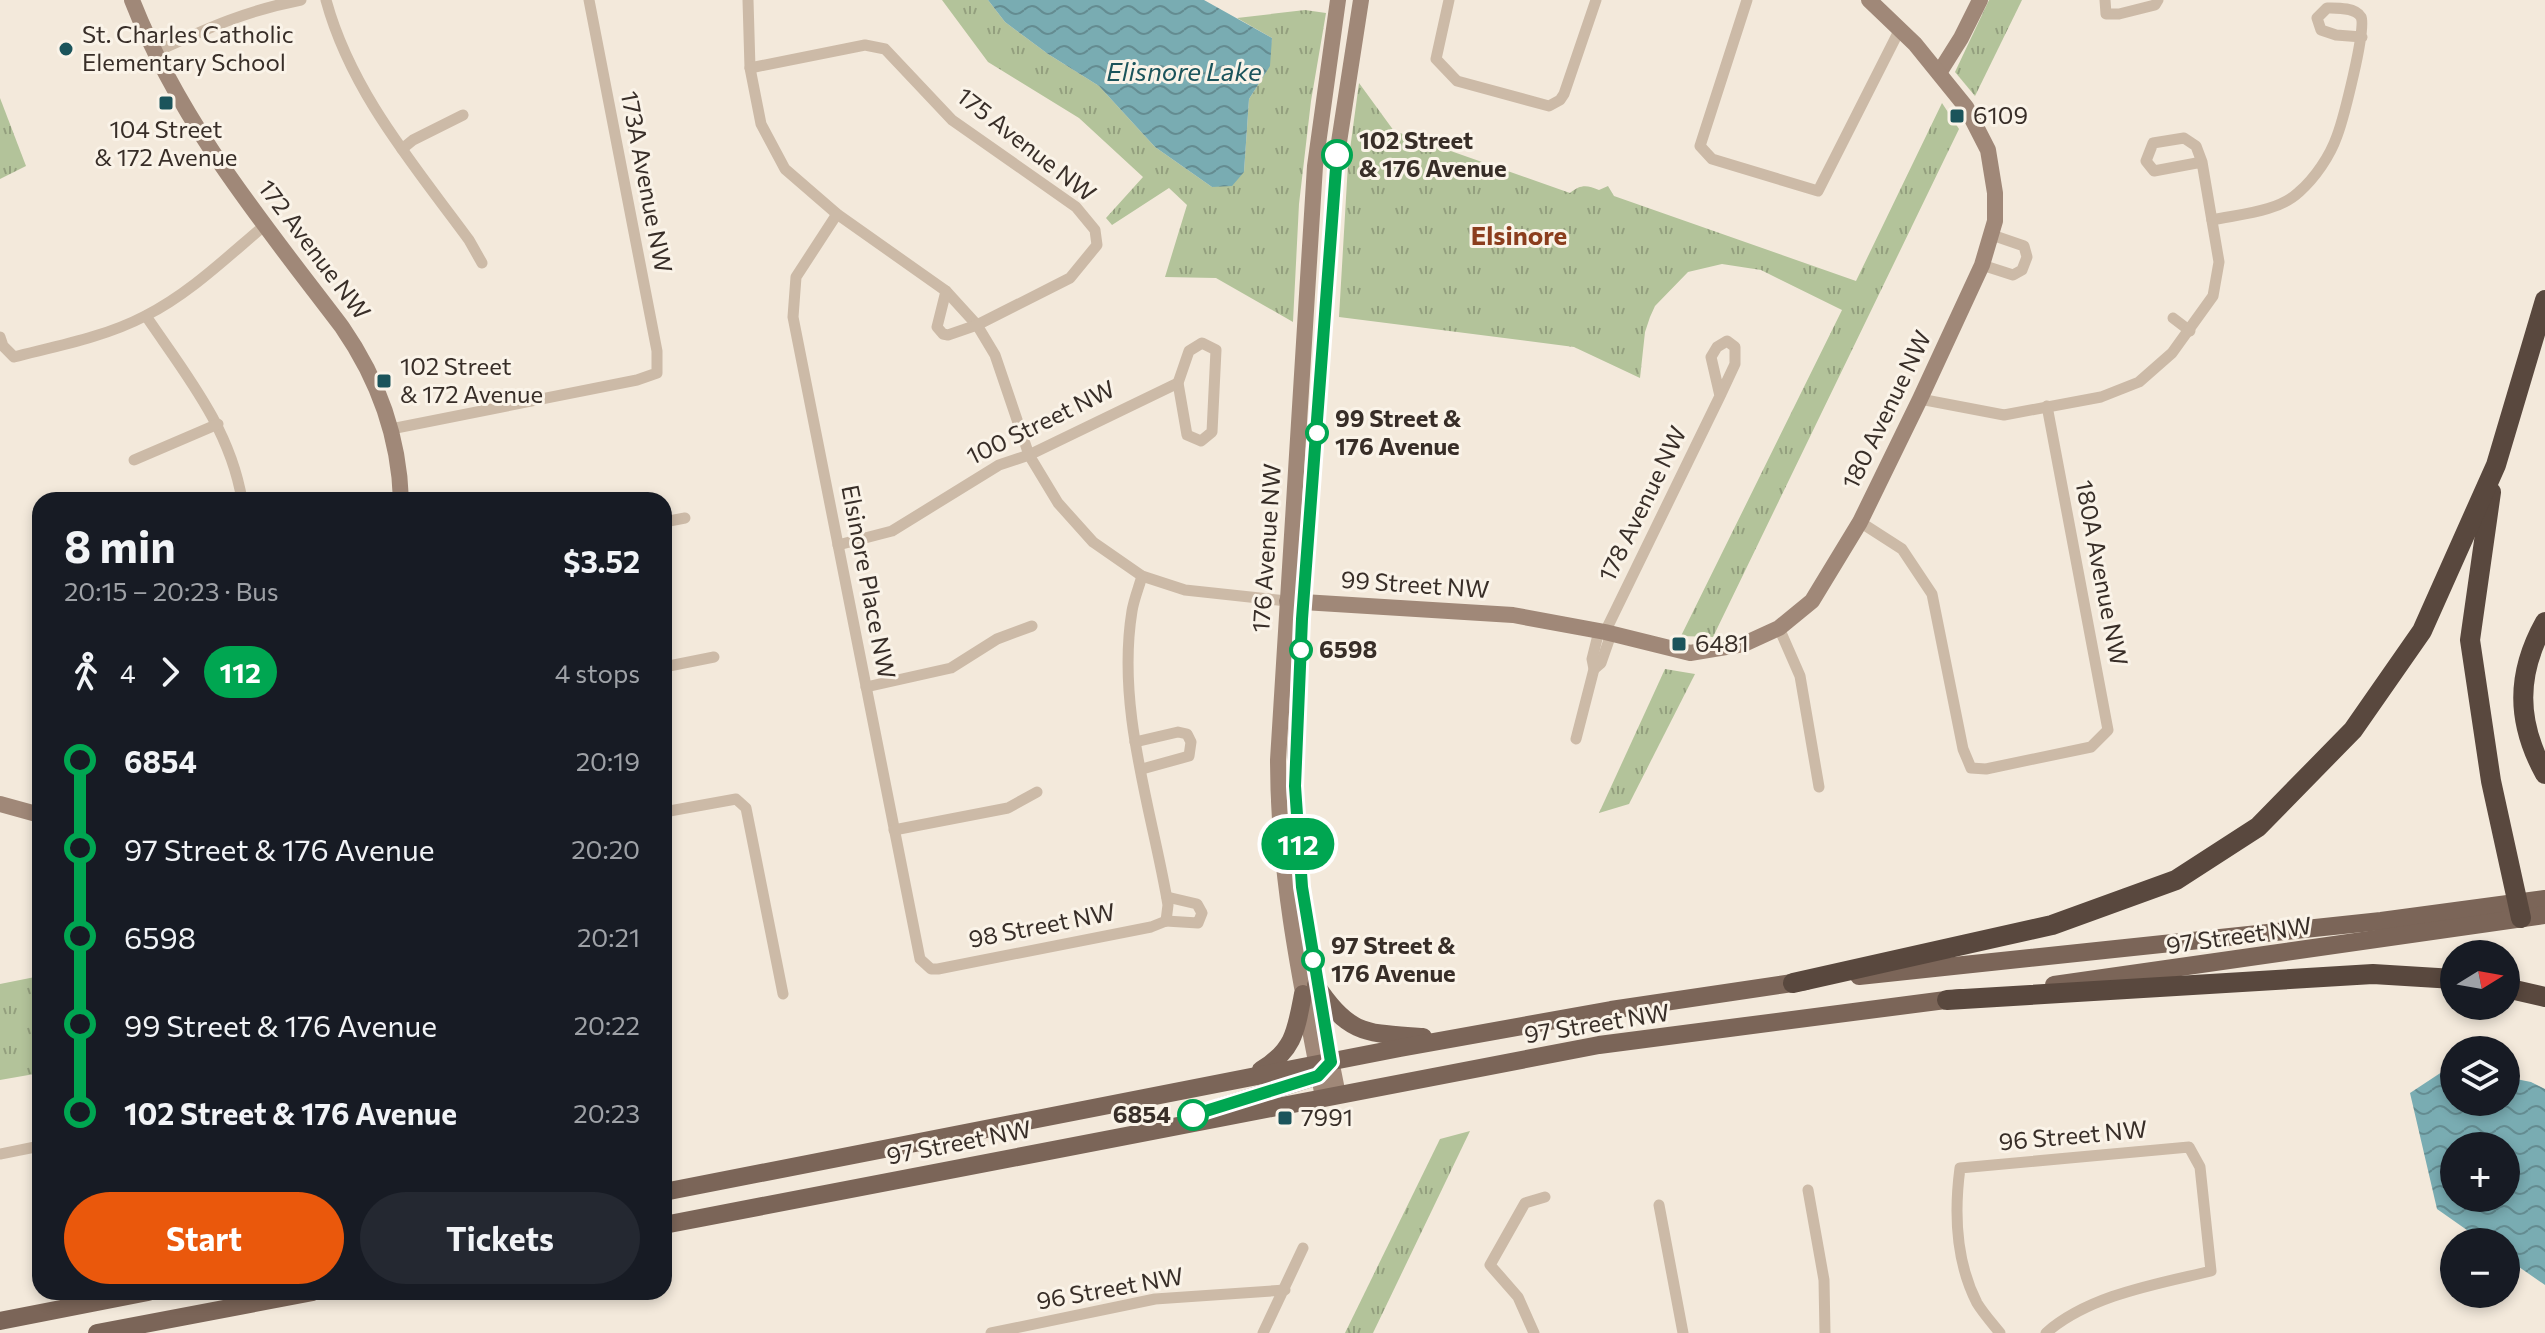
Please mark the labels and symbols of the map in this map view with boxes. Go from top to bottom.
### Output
place label: St. Charles Catholic Elementary School [82,19,294,76]
marker: St. Charles Catholic Elementary School [57,40,75,58]
water label: Elisnore Lake [1106,55,1262,86]
street label: 175 Avenue NW [952,81,1102,207]
street label: 173A Avenue NW [616,88,679,275]
marker: 104 Street & 172 Avenue [157,94,175,112]
place label: 6109 [1973,100,2028,129]
marker: 6109 [1948,107,1966,125]
place label: 104 Street & 172 Avenue [94,114,238,171]
place label: 102 Street & 176 Avenue [1359,125,1507,182]
marker: 102 Street & 176 Avenue [1322,140,1352,170]
street label: 172 Avenue NW [253,173,377,325]
district label: Elsinore [1471,219,1567,250]
street label: 180 Avenue NW [1835,326,1936,493]
place label: 102 Street & 172 Avenue [400,351,543,408]
marker: 102 Street & 172 Avenue [375,372,393,390]
street label: 100 Street NW [962,373,1119,470]
place label: 99 Street & 176 Avenue [1335,403,1462,460]
street label: 178 Avenue NW [1592,421,1692,586]
marker: 99 Street & 176 Avenue [1306,422,1328,444]
street label: 176 Avenue NW [1245,462,1286,633]
street label: 180A Avenue NW [2070,478,2135,668]
street label: Elsinore Place NW [836,482,903,681]
street label: 99 Street NW [1340,564,1490,603]
place label: 6481 [1695,628,1749,657]
place label: 6598 [1319,634,1377,663]
marker: 6481 [1670,635,1688,653]
marker: 6598 [1290,639,1312,661]
line badge: 112 [1252,818,1344,870]
street label: 98 Street NW [966,896,1117,953]
street label: 97 Street NW [2164,910,2313,959]
place label: 97 Street & 176 Avenue [1331,930,1456,987]
north arrow [2440,940,2520,1020]
marker: 97 Street & 176 Avenue [1302,949,1324,971]
street label: 97 Street NW [1522,997,1672,1048]
place label: 6854 [1113,1099,1171,1128]
marker: 6854 [1178,1100,1208,1130]
place label: 7991 [1301,1102,1353,1131]
marker: 7991 [1276,1109,1294,1127]
street label: 97 Street NW [884,1113,1034,1170]
street label: 96 Street NW [1998,1114,2148,1155]
street label: 96 Street NW [1034,1260,1186,1315]

